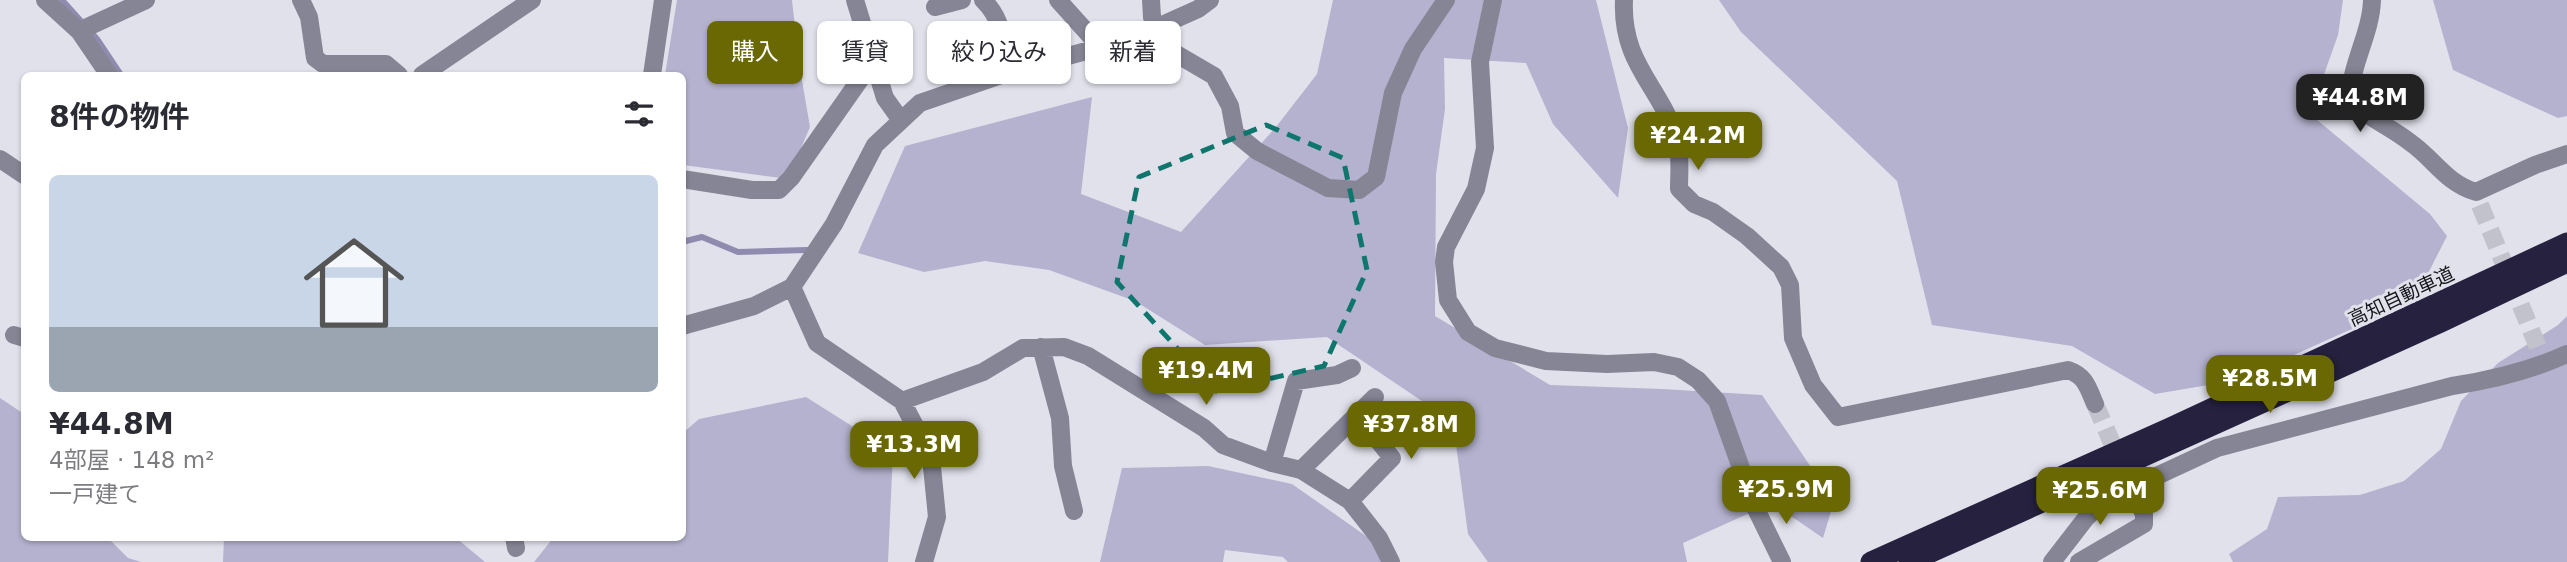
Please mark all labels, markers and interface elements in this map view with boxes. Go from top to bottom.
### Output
chip: 購入 [707,21,803,84]
chip: 賃貸 [817,21,913,84]
chip: 絞り込み [927,21,1071,84]
chip: 新着 [1085,21,1181,84]
pin: ¥44.8M [2303,74,2417,134]
text: ¥44.8M [2312,84,2408,110]
icon: filters [620,95,658,133]
text: 8件の物件 [49,99,190,134]
pin: ¥24.2M [1641,113,1755,172]
text: ¥24.2M [1650,122,1746,148]
icon: home [291,220,417,346]
street label: 高知自動車道 [2345,262,2457,330]
pin: ¥19.4M [1149,348,1263,407]
pin: ¥28.5M [2213,356,2327,415]
text: ¥19.4M [1158,357,1254,383]
text: ¥28.5M [2222,365,2318,391]
pin: ¥37.8M [1354,402,1468,461]
text: ¥44.8M [49,406,174,441]
text: ¥37.8M [1363,411,1459,437]
pin: ¥13.3M [857,421,971,481]
text: ¥13.3M [866,431,962,457]
text: 4部屋 · 148 m² [49,447,214,473]
pin: ¥25.9M [1729,466,1843,526]
pin: ¥25.6M [2043,468,2157,527]
text: ¥25.9M [1738,476,1834,502]
text: ¥25.6M [2052,477,2148,503]
text: 一戸建て [49,481,141,507]

